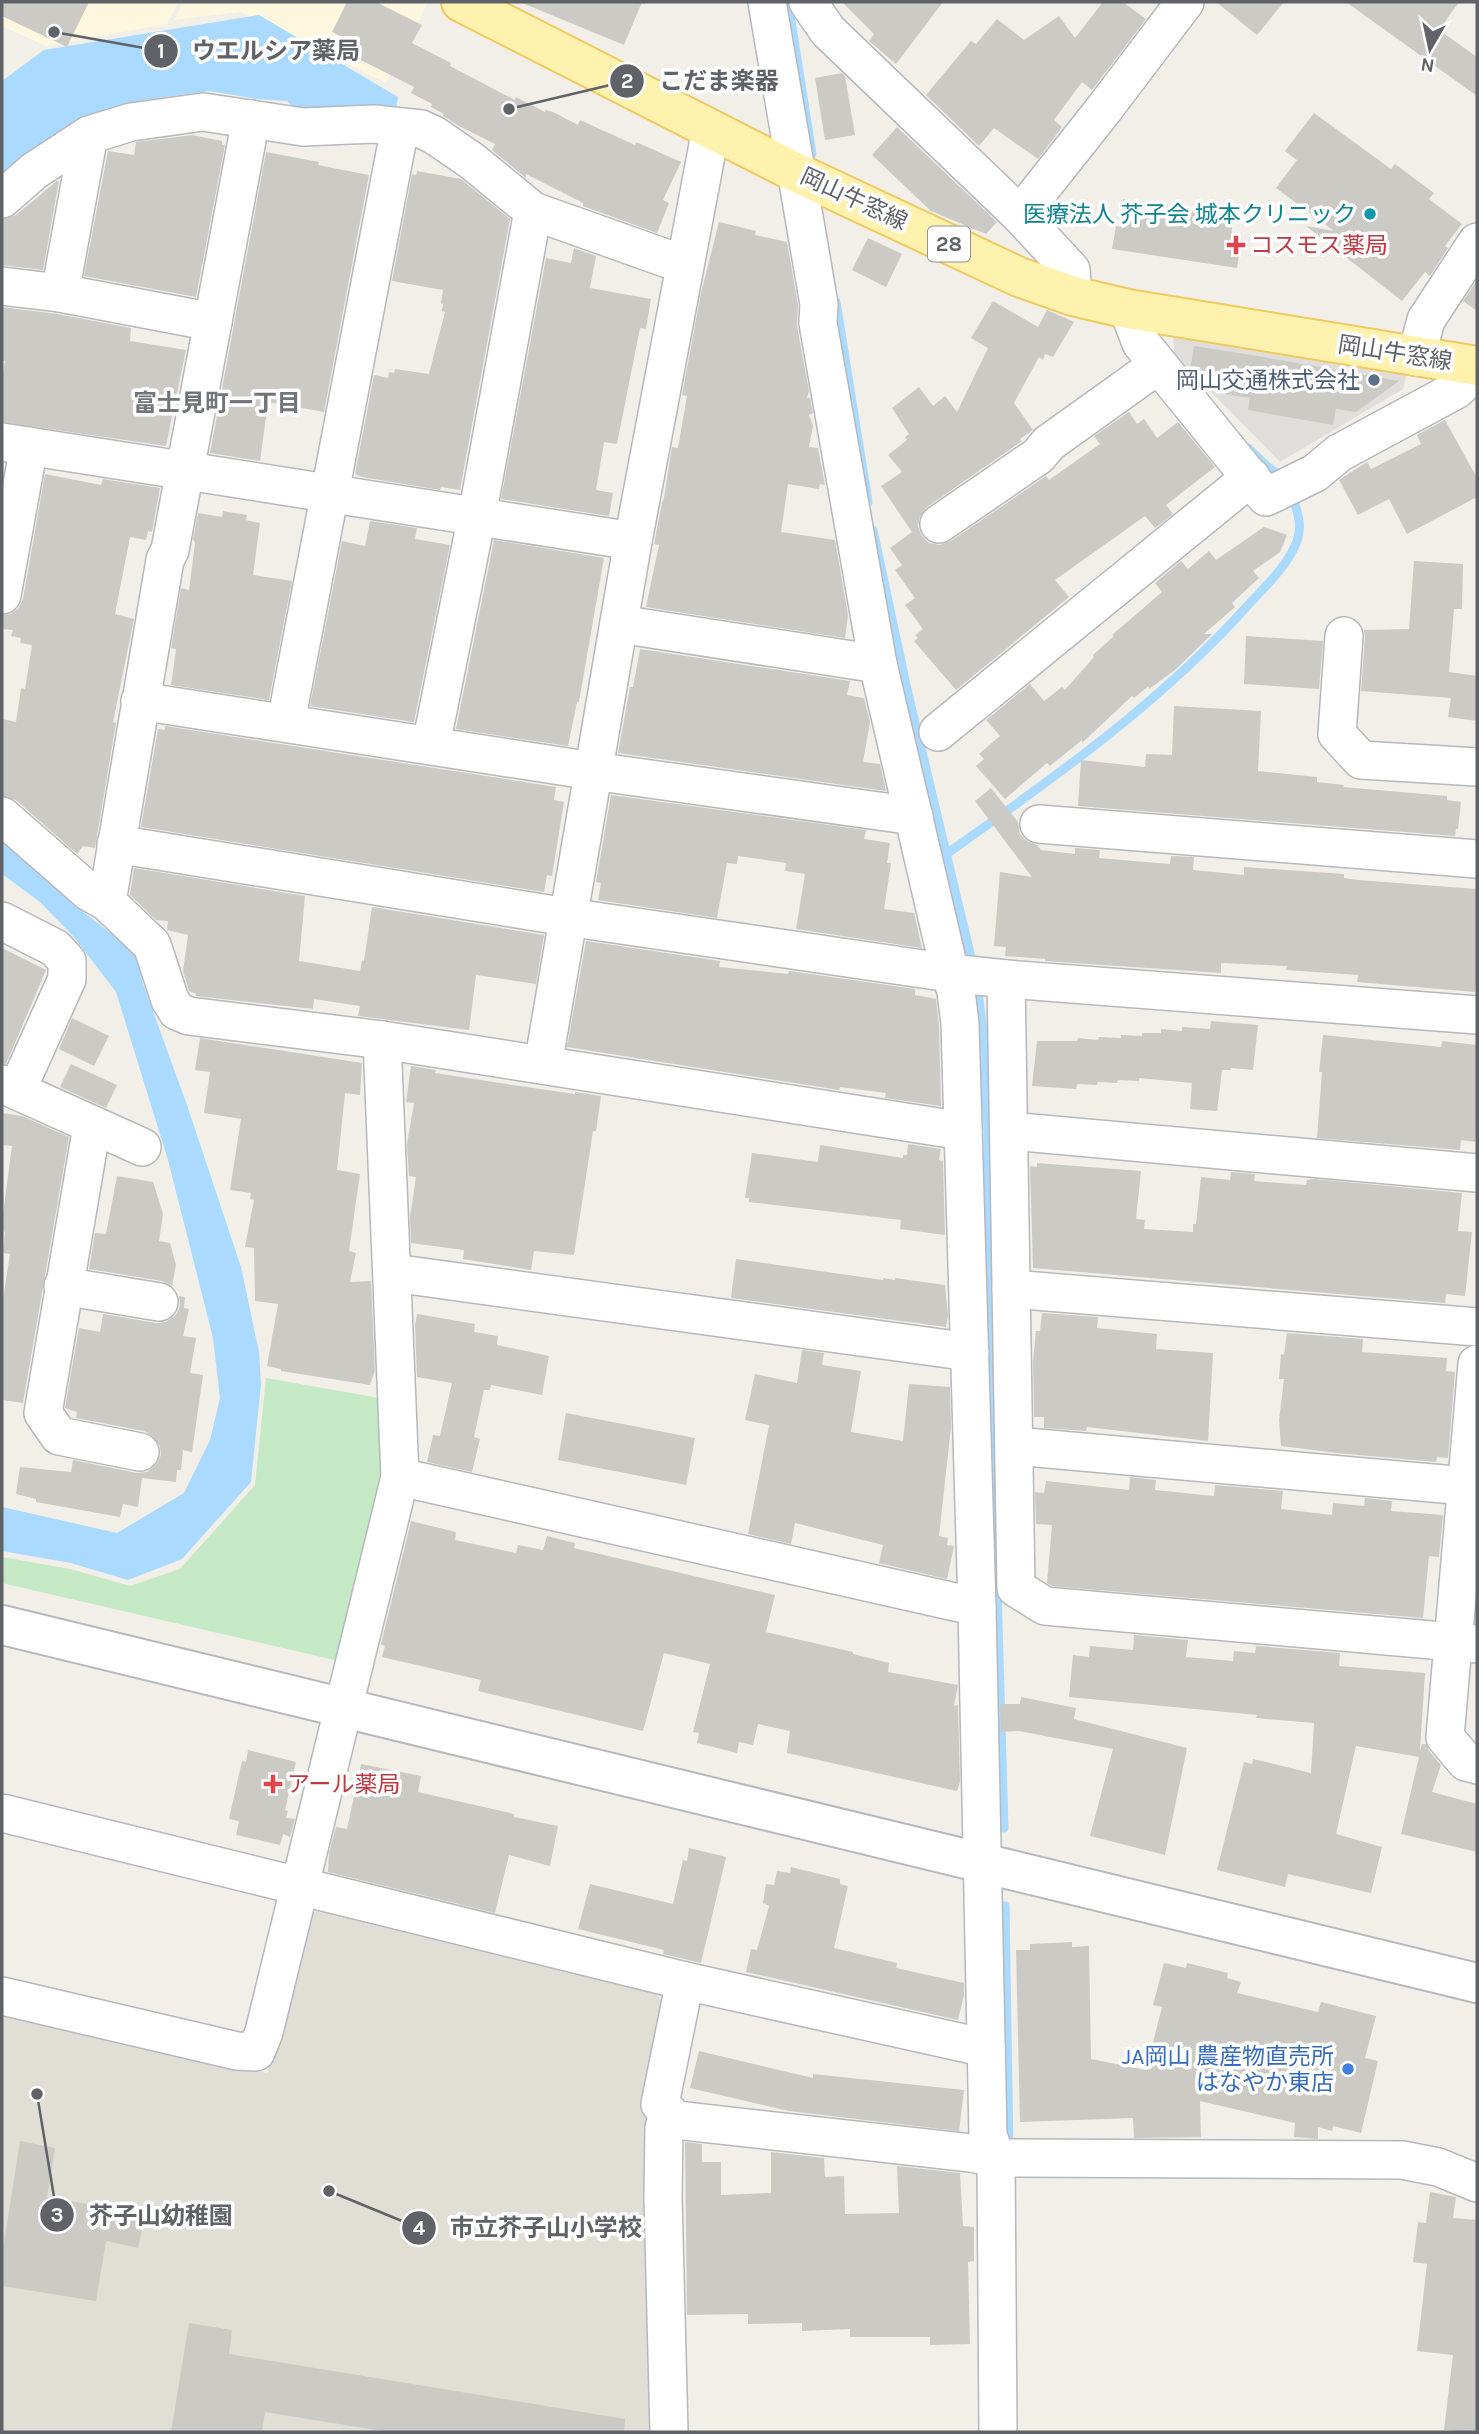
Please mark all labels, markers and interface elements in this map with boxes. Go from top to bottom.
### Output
north arrow [1395,14,1465,84]
callout: ウエルシア薬局 [143,28,374,73]
text: ウエルシア薬局 [192,37,360,65]
text: 1 [157,39,165,63]
text: N [1419,53,1436,77]
callout: こだま楽器 [610,58,793,103]
text: こだま楽器 [659,67,779,95]
text: 2 [621,69,633,93]
street label: 岡山牛窓線 [796,162,912,236]
place label: 医療法人 芥子会 城本クリニック [1023,201,1356,228]
marker: 医療法人 芥子会 城本クリニック [1362,206,1378,222]
road number: 28 [928,226,970,262]
place label: コスモス薬局 [1250,232,1388,259]
marker: コスモス薬局 [1228,237,1244,253]
street label: 岡山牛窓線 [1336,331,1454,375]
place label: 岡山交通株式会社 [1176,367,1360,394]
marker: 岡山交通株式会社 [1366,372,1382,388]
district label: 富士見町一丁目 [133,389,301,417]
place label: アール薬局 [287,1771,401,1798]
marker: アール薬局 [265,1776,281,1792]
place label: JA岡山 農産物直売所 はなやか東店 [1122,2043,1334,2096]
marker: JA岡山 農産物直売所 はなやか東店 [1340,2061,1356,2077]
callout: 芥子山幼稚園 [40,2193,247,2238]
text: 芥子山幼稚園 [89,2202,233,2230]
text: 3 [50,2203,64,2227]
callout: 市立芥子山小学校 [401,2205,656,2250]
text: 市立芥子山小学校 [450,2214,642,2242]
text: 4 [413,2216,426,2240]

